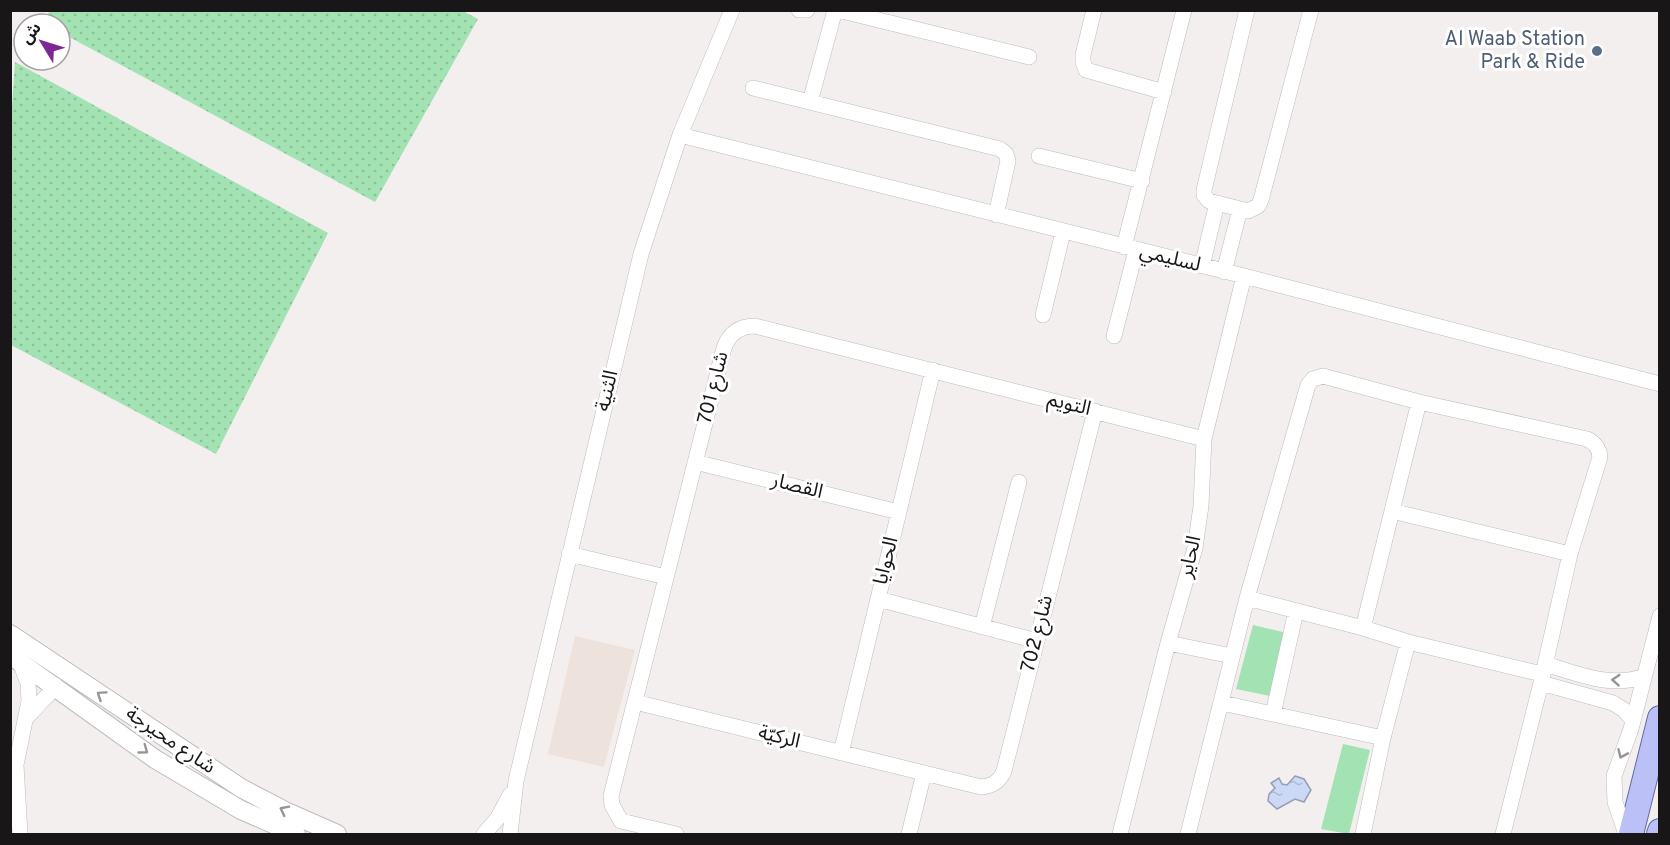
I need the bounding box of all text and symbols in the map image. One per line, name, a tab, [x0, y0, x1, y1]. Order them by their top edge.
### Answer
north arrow	[12, 12, 72, 72]
text: ش	[17, 19, 46, 49]
place label: Al Waab Station Park & Ride	[1445, 27, 1585, 76]
marker: Al Waab Station Park & Ride	[1590, 44, 1604, 58]
street label: لسليمي	[1137, 239, 1203, 280]
street label: شارع 701	[692, 349, 736, 427]
street label: الثنية	[591, 368, 625, 414]
street label: التويم	[1044, 387, 1094, 423]
street label: القصار	[768, 468, 825, 506]
street label: الحاير	[1173, 533, 1208, 582]
street label: الحوايا	[868, 534, 906, 588]
street label: شارع 702	[1016, 593, 1060, 675]
one-way arrow	[1611, 674, 1620, 687]
one-way arrow	[97, 691, 108, 702]
street label: شارع محيرجة	[120, 701, 220, 781]
street label: الركيّة	[755, 720, 803, 756]
one-way arrow	[137, 743, 148, 754]
one-way arrow	[1617, 747, 1629, 758]
one-way arrow	[279, 806, 290, 817]

